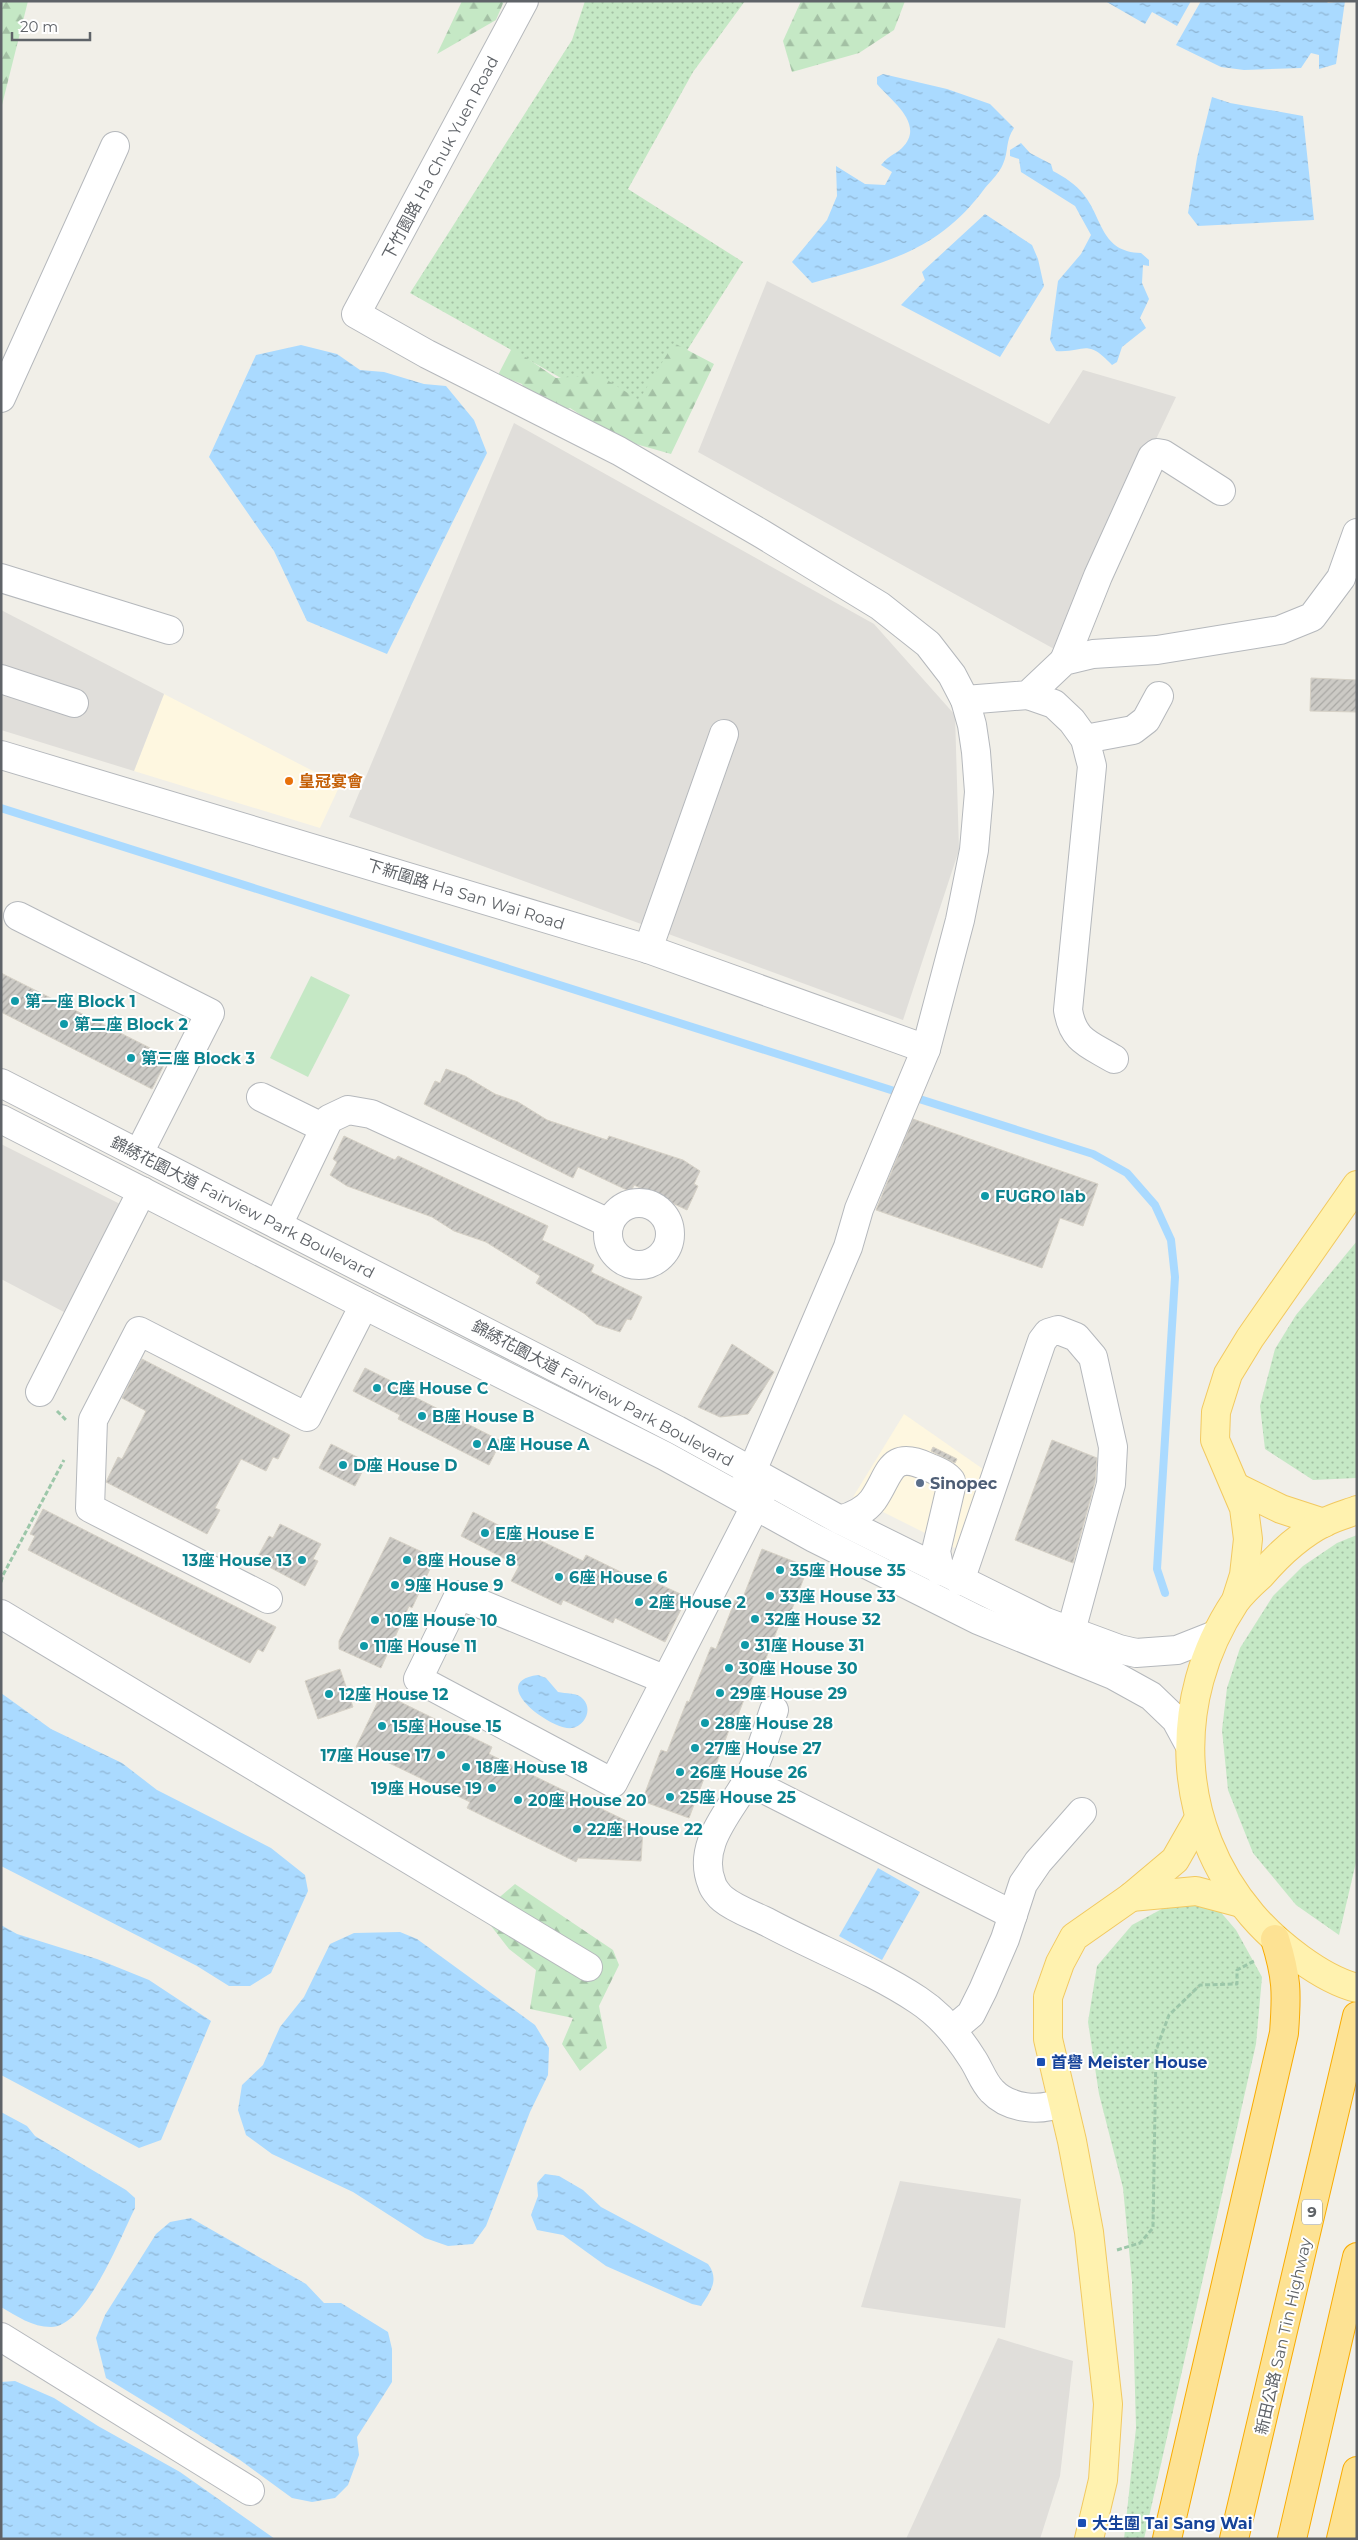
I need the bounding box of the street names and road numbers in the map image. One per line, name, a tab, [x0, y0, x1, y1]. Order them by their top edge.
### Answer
street label: 下竹園路 Ha Chuk Yuen Road	[378, 53, 502, 264]
street label: 下新圍路 Ha San Wai Road	[365, 855, 567, 934]
street label: 錦綉花園大道 Fairview Park Boulevard	[108, 1132, 378, 1283]
street label: 錦綉花園大道 Fairview Park Boulevard	[469, 1316, 737, 1471]
road number: 9	[1302, 2200, 1322, 2224]
street label: 新田公路 San Tin Highway	[1252, 2236, 1315, 2436]

